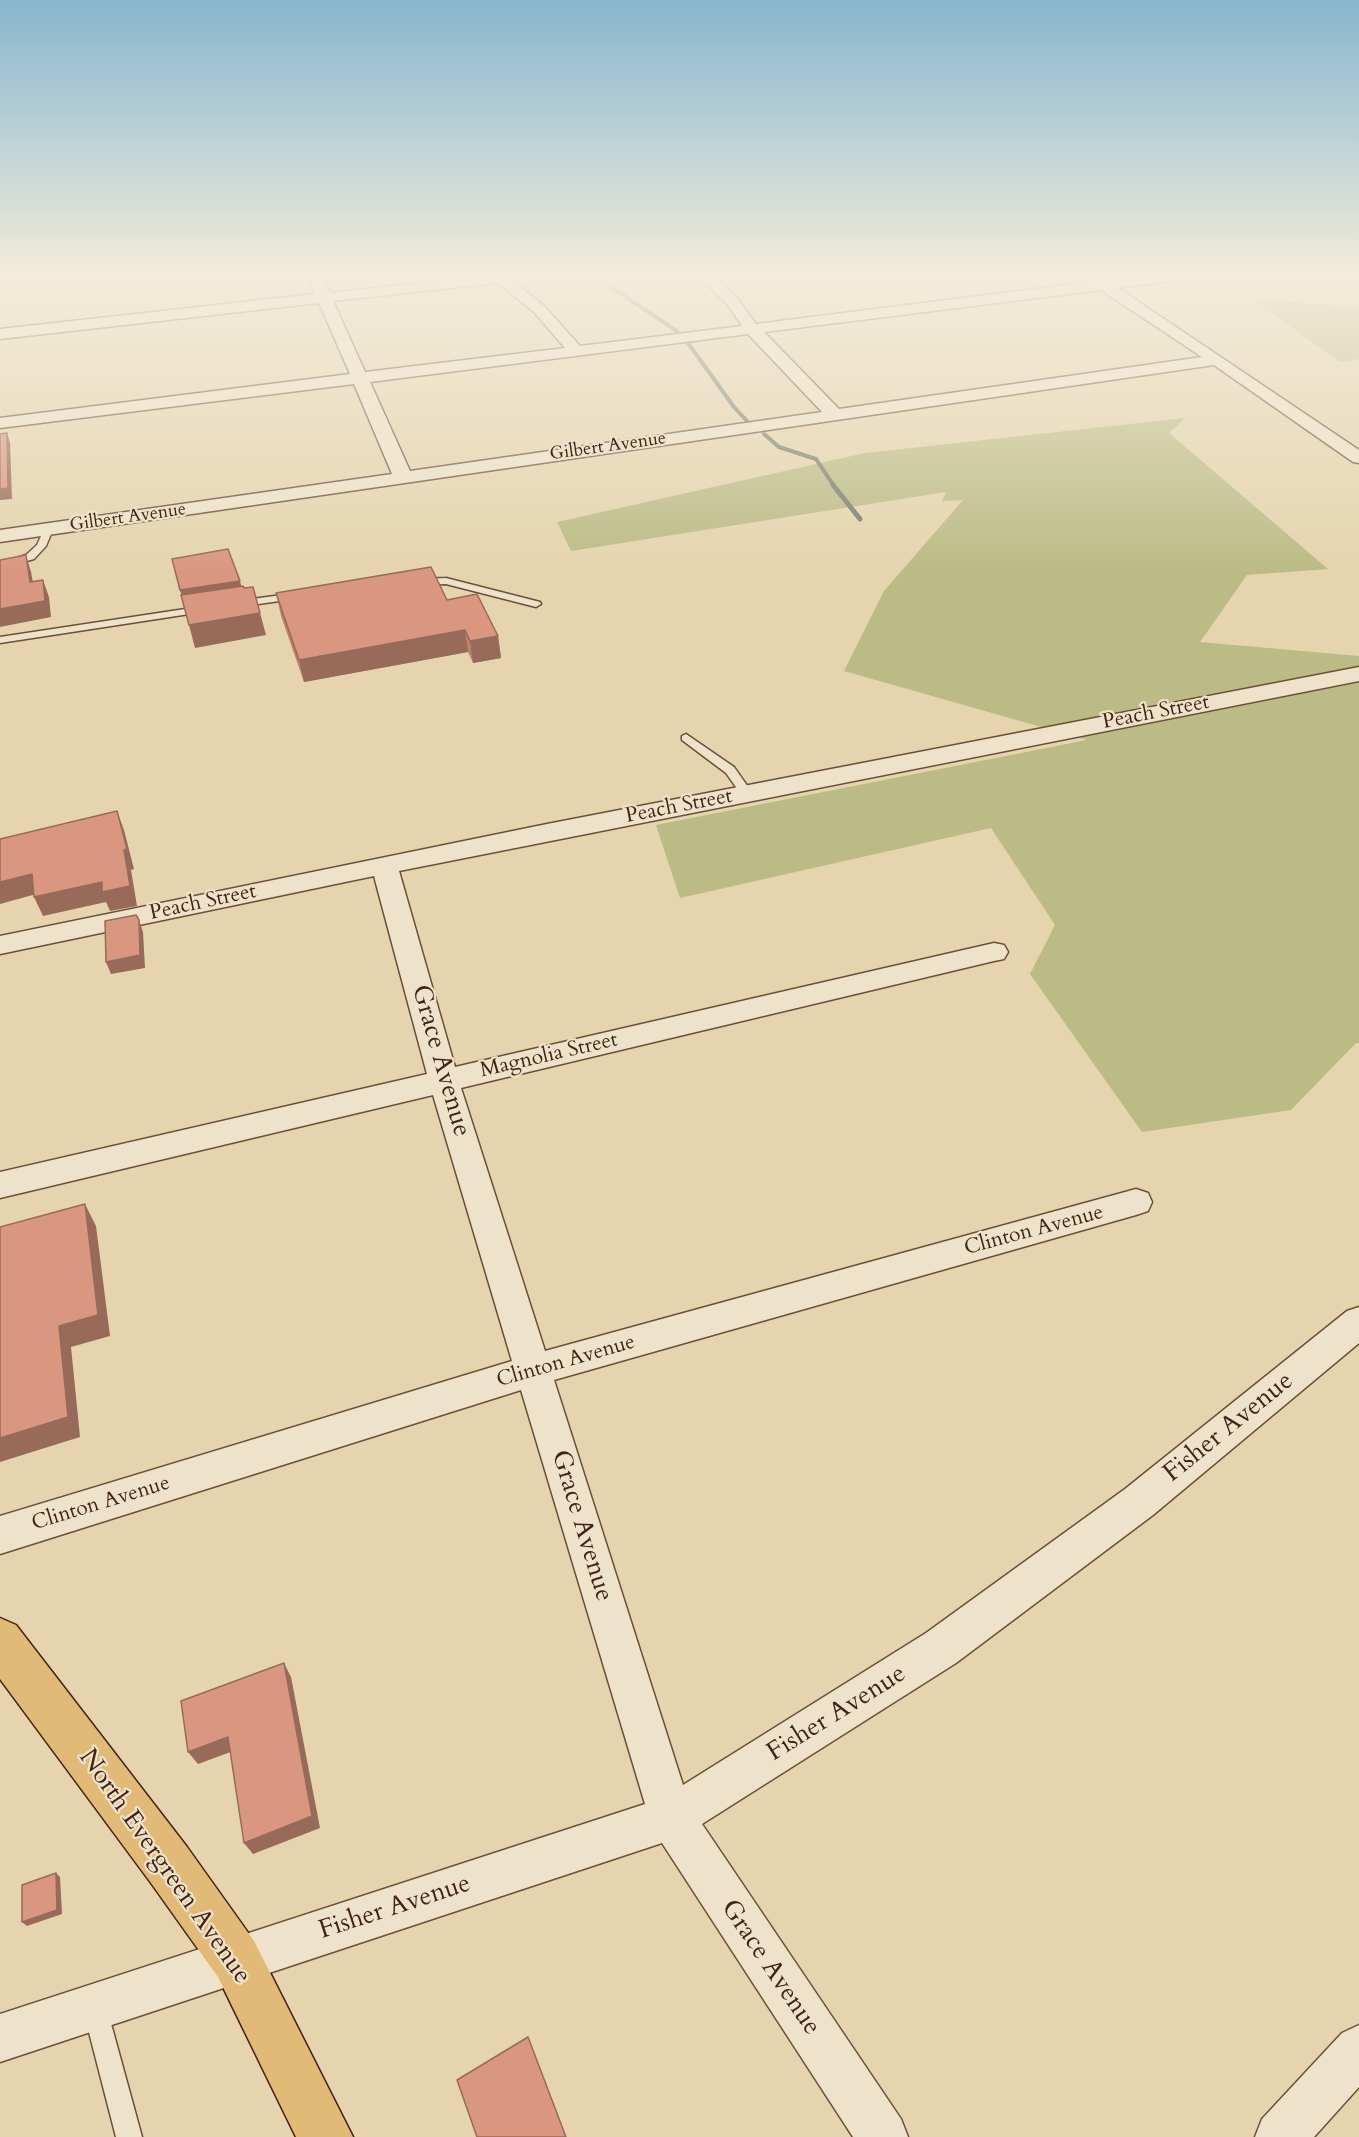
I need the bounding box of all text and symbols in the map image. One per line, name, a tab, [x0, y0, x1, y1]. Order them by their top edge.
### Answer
street label: Gilbert Avenue	[548, 428, 668, 466]
street label: Gilbert Avenue	[68, 499, 188, 537]
street label: Peach Street	[1100, 690, 1212, 736]
street label: Peach Street	[623, 784, 735, 830]
street label: Peach Street	[147, 879, 259, 927]
street label: Grace Avenue	[403, 982, 477, 1140]
street label: Magnolia Street	[478, 1028, 620, 1084]
street label: Clinton Avenue	[962, 1200, 1106, 1262]
street label: Clinton Avenue	[494, 1330, 638, 1394]
street label: Fisher Avenue	[1158, 1366, 1300, 1490]
street label: Grace Avenue	[543, 1447, 619, 1605]
street label: Clinton Avenue	[29, 1471, 173, 1537]
street label: Fisher Avenue	[762, 1659, 912, 1769]
street label: North Evergreen Avenue	[71, 1744, 257, 1990]
street label: Fisher Avenue	[315, 1869, 475, 1947]
street label: Grace Avenue	[713, 1895, 827, 2041]

